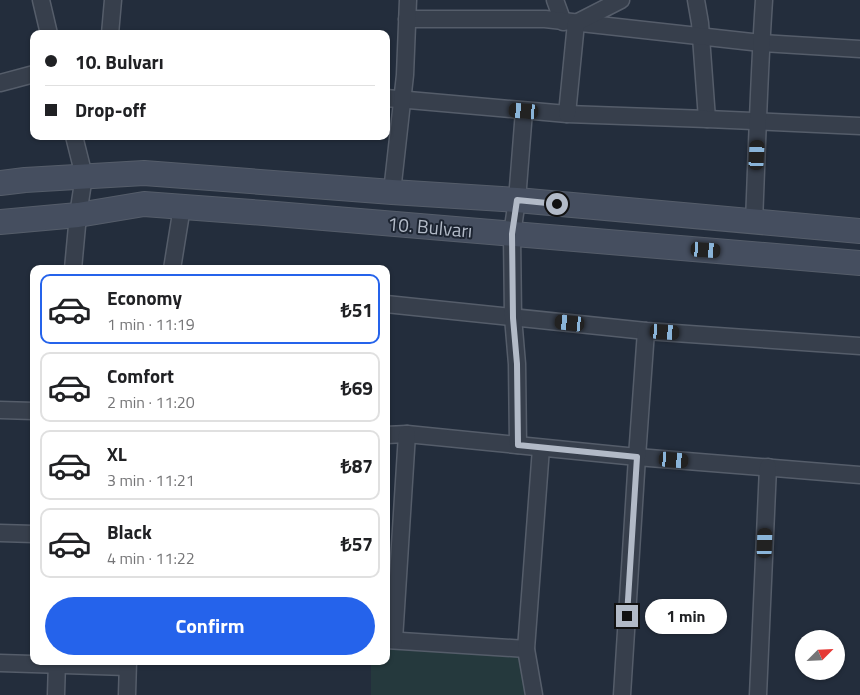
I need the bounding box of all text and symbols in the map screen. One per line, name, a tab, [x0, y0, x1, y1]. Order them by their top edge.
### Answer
text: 10. Bulvarı	[75, 47, 164, 76]
text: Drop-off	[75, 95, 146, 124]
car	[508, 102, 539, 120]
car	[748, 140, 765, 170]
route start	[546, 193, 568, 215]
street label: 10. Bulvarı	[386, 208, 474, 245]
car	[690, 241, 721, 259]
text: Economy	[107, 283, 182, 312]
icon: car	[47, 287, 92, 332]
text: ₺51	[341, 295, 373, 324]
text: 1 min · 11:19	[107, 312, 195, 336]
car	[554, 314, 585, 332]
car	[649, 323, 680, 341]
text: Comfort	[107, 361, 174, 390]
icon: car	[47, 365, 92, 410]
text: ₺69	[341, 373, 373, 402]
text: 2 min · 11:20	[107, 390, 195, 414]
text: XL	[107, 439, 127, 468]
icon: car	[47, 443, 92, 488]
text: ₺87	[341, 451, 373, 480]
car	[658, 451, 689, 469]
text: 3 min · 11:21	[107, 468, 195, 492]
text: Black	[107, 517, 152, 546]
icon: car	[47, 521, 92, 566]
car	[756, 528, 773, 558]
text: ₺57	[341, 529, 373, 558]
text: 4 min · 11:22	[107, 546, 195, 570]
button: Confirm	[45, 597, 375, 655]
callout: 1 min	[644, 598, 727, 634]
text: 1 min	[667, 604, 705, 628]
route end	[616, 605, 638, 627]
north arrow	[795, 630, 845, 680]
map controls	[795, 630, 845, 680]

